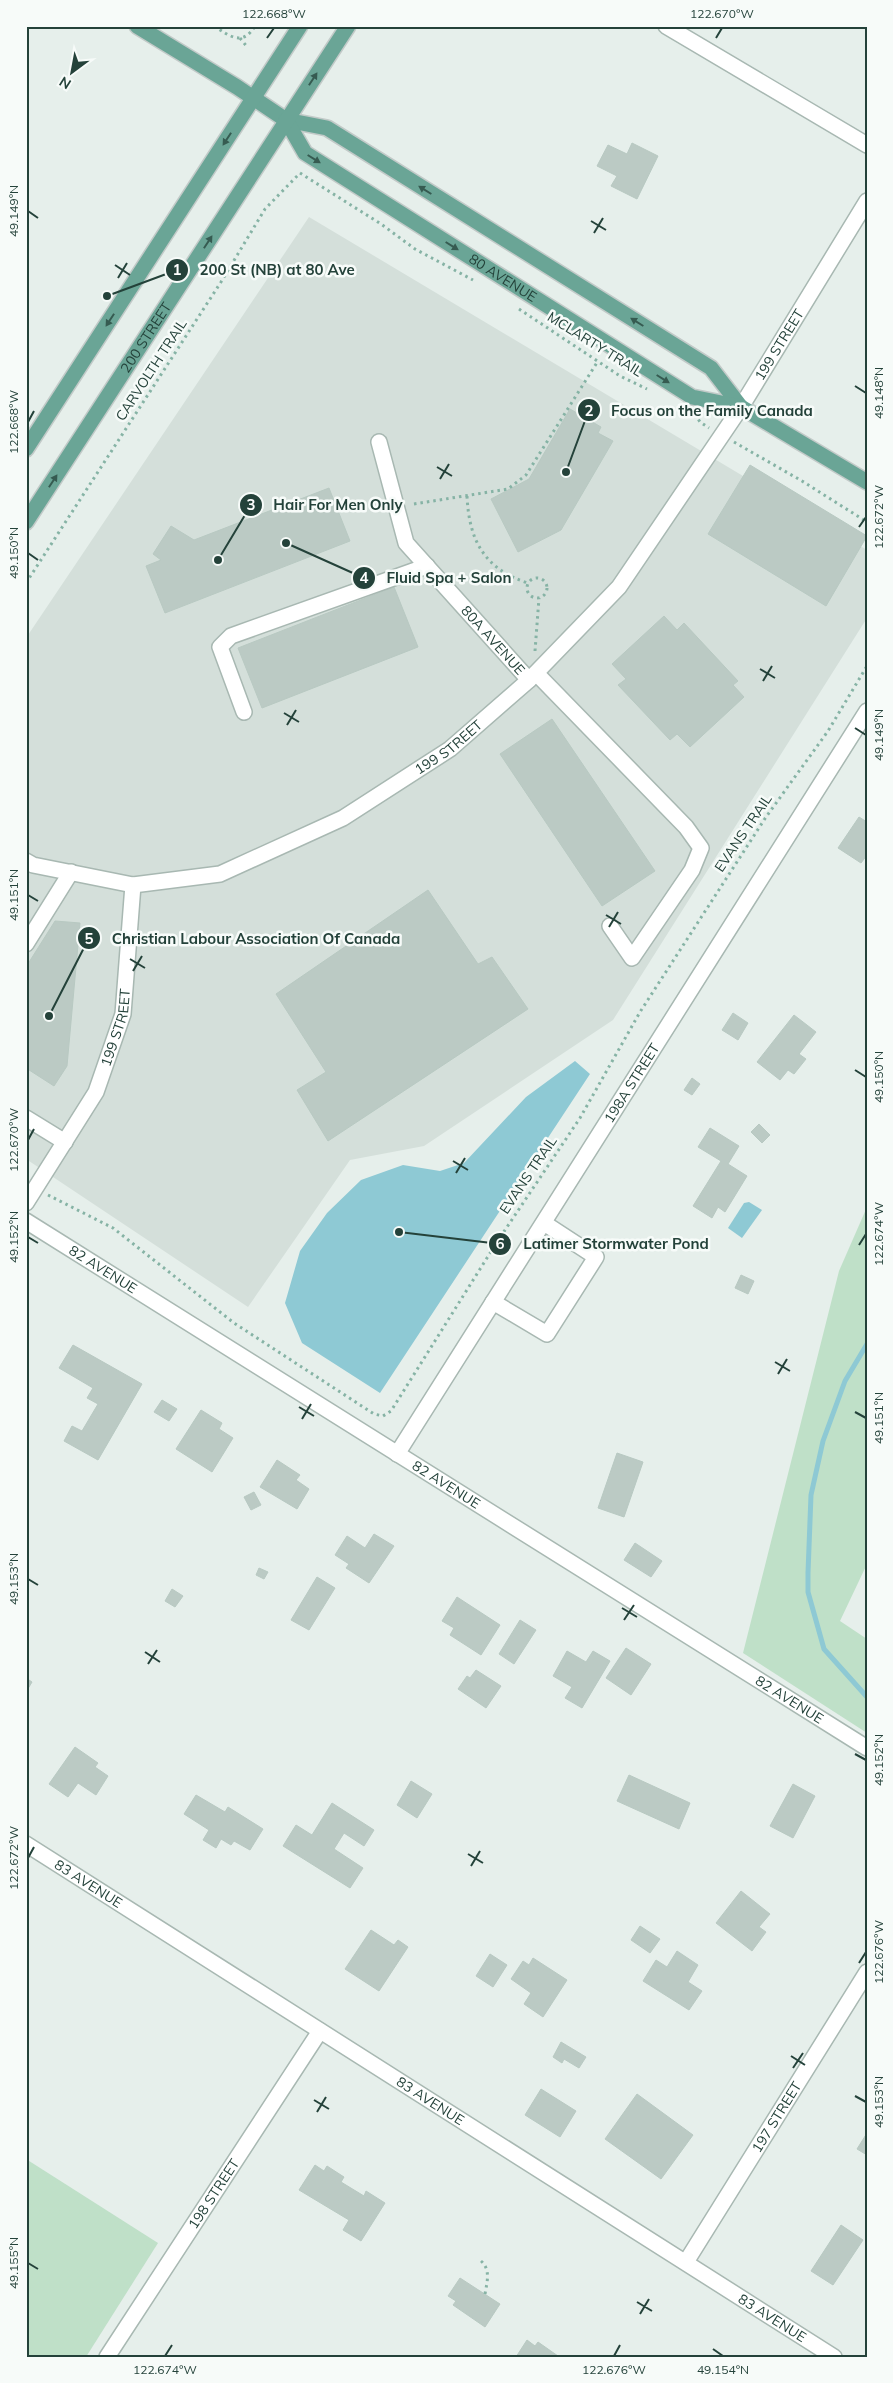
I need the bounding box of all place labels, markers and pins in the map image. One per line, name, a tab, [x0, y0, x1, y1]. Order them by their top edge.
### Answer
callout: 200 St (NB) at 80 Ave	[164, 255, 364, 285]
callout: Focus on the Family Canada	[576, 395, 823, 425]
callout: Hair For Men Only	[238, 490, 413, 520]
callout: Fluid Spa + Salon	[352, 563, 522, 593]
callout: Christian Labour Association Of Canada	[77, 923, 411, 953]
callout: Latimer Stormwater Pond	[488, 1229, 718, 1259]

